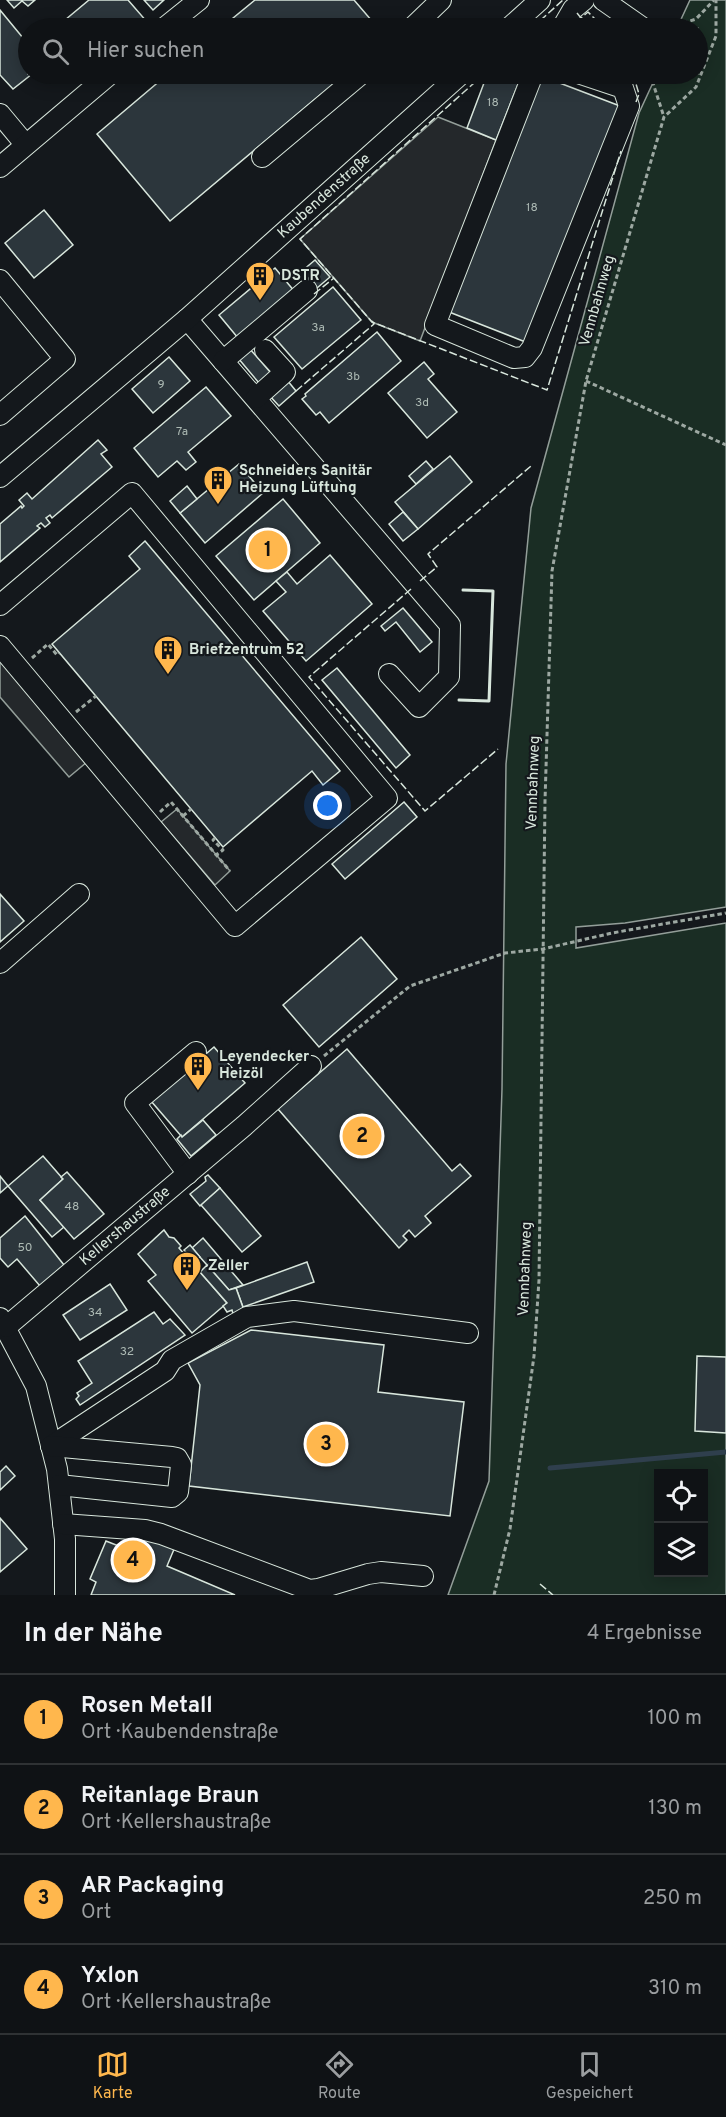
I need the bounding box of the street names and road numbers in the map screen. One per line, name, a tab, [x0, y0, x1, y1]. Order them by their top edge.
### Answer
street label: Kaubendenstraße	[274, 150, 375, 243]
street label: Vennbahnweg	[576, 253, 620, 349]
street label: Vennbahnweg	[523, 735, 545, 831]
street label: Kellershaustraße	[76, 1183, 175, 1270]
street label: Vennbahnweg	[515, 1221, 537, 1317]

